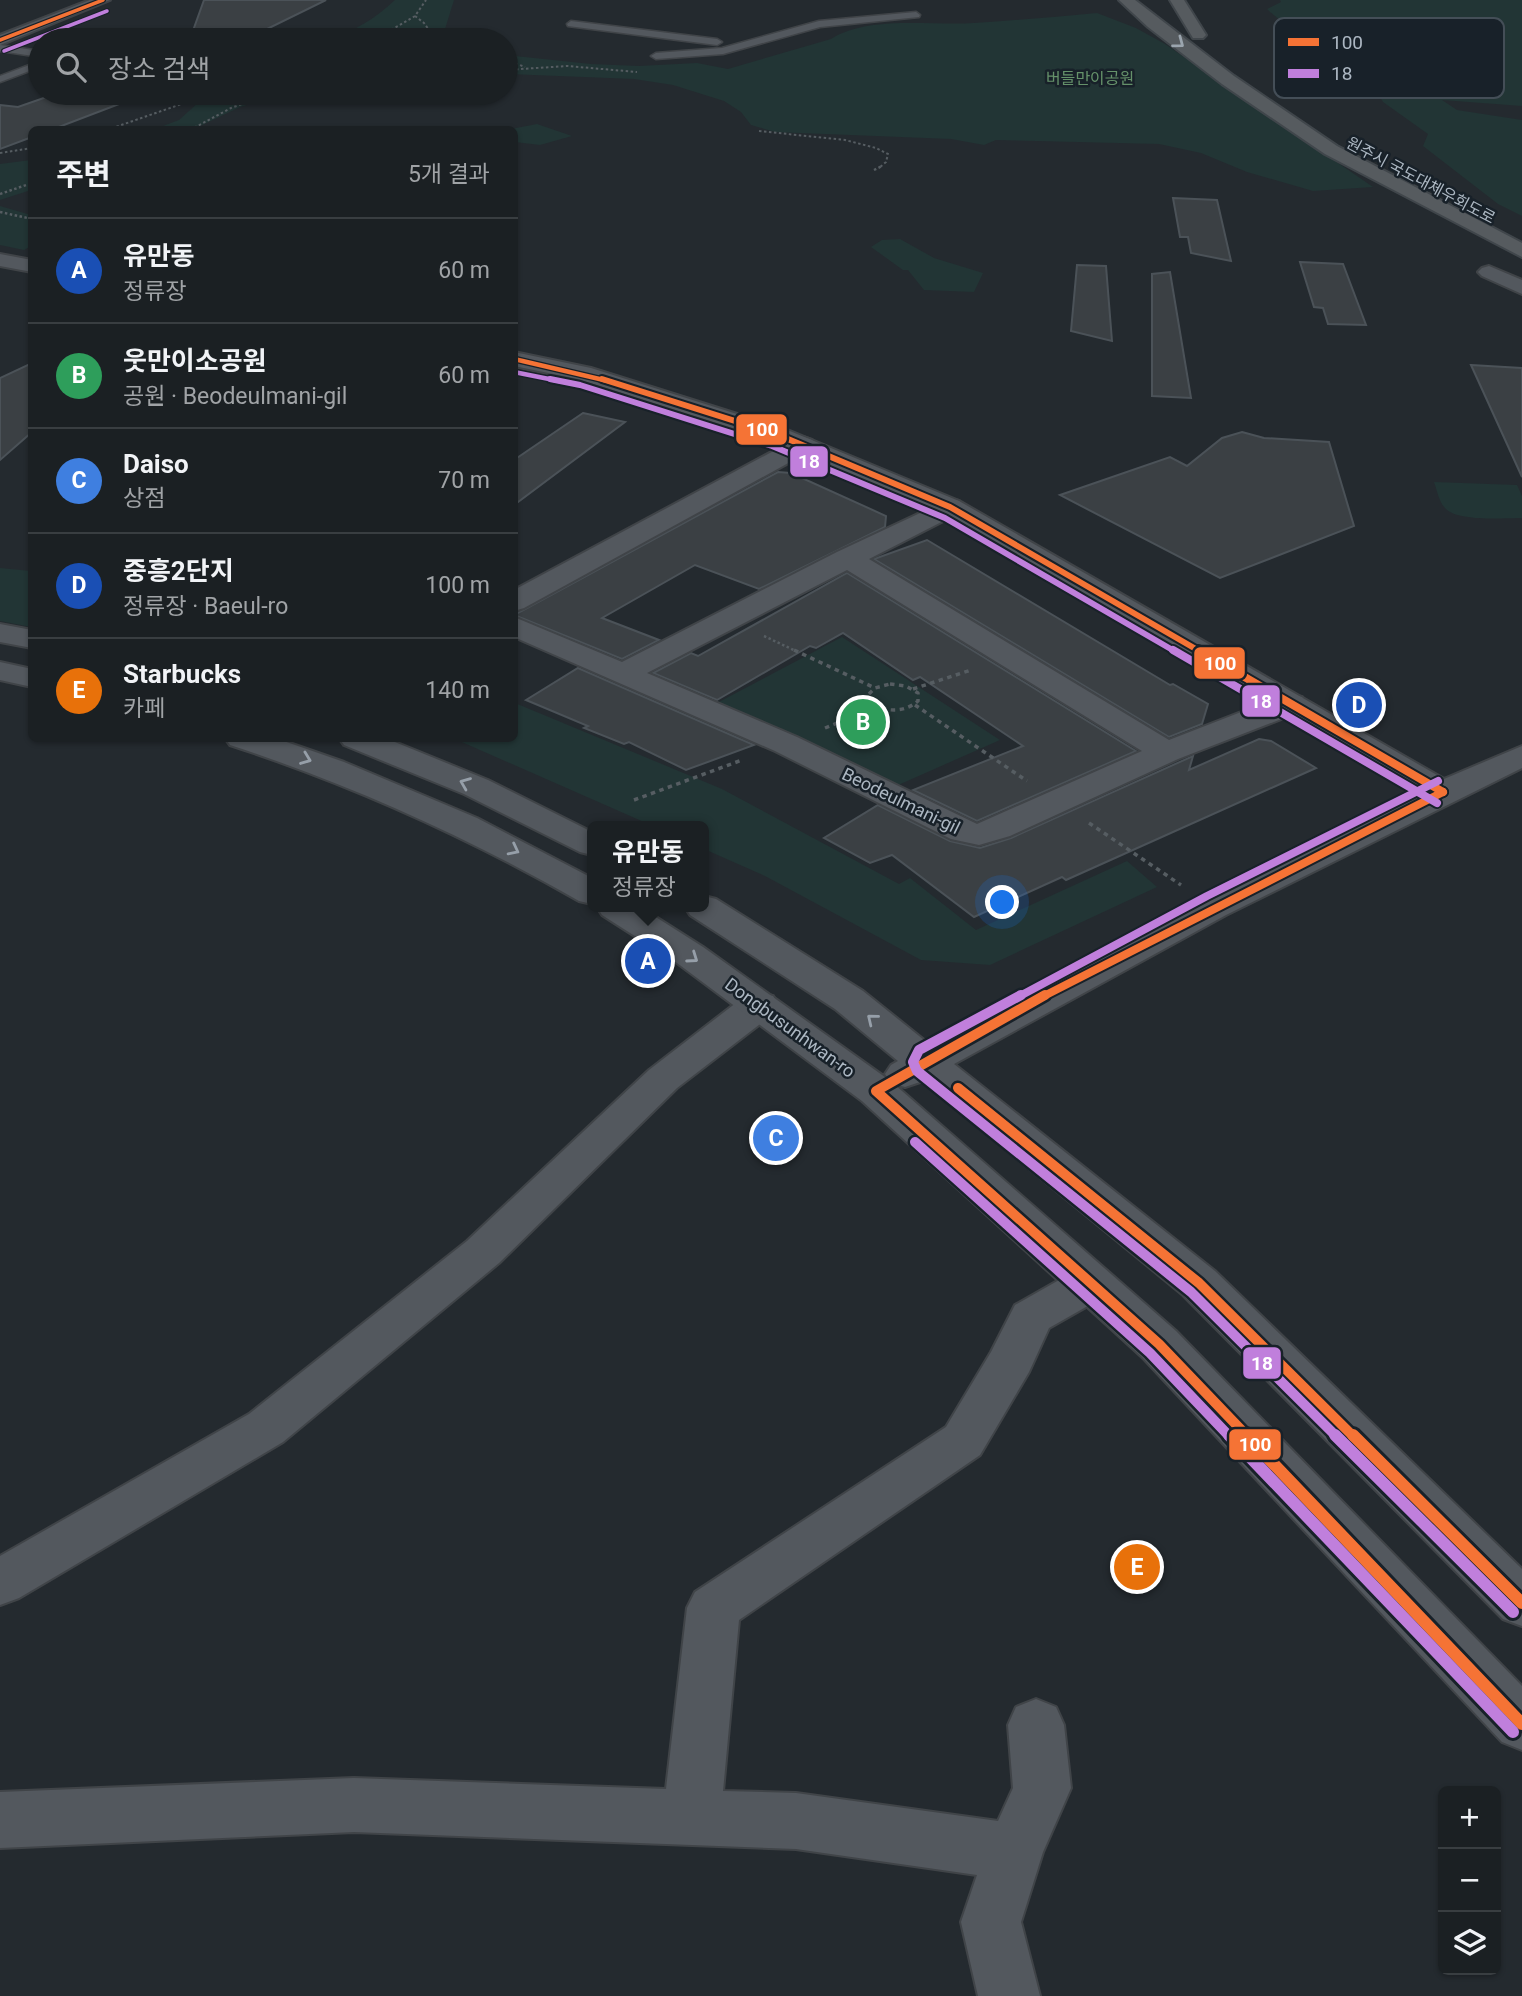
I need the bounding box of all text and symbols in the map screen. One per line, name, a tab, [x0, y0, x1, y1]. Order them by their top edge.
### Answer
legend	[1274, 18, 1504, 98]
search box	[28, 28, 518, 105]
text: 100	[1331, 31, 1363, 54]
one-way arrow	[1171, 35, 1184, 48]
icon: search	[52, 48, 90, 86]
text: 장소 검색	[108, 54, 210, 84]
text: 18	[1331, 62, 1352, 85]
park label: 버들만이공원	[1046, 69, 1134, 88]
street label: 원주시 국도대체우회도로	[1343, 133, 1499, 228]
text: 주변	[56, 157, 111, 192]
text: 5개 결과	[408, 161, 490, 188]
text: 유만동	[123, 241, 195, 271]
text: A	[71, 257, 87, 284]
text: 60 m	[438, 257, 490, 284]
text: 정류장	[123, 278, 186, 305]
text: 웃만이소공원	[123, 346, 267, 376]
text: B	[72, 362, 86, 389]
text: 60 m	[438, 362, 490, 389]
text: 공원 · Beodeulmani-gil	[123, 383, 347, 410]
line badge: 100	[735, 413, 788, 446]
text: 100	[746, 418, 778, 441]
line badge: 18	[789, 445, 829, 478]
text: Daiso	[123, 449, 189, 479]
text: 18	[798, 450, 820, 473]
text: C	[71, 467, 87, 494]
text: 70 m	[438, 467, 490, 494]
text: 상점	[123, 485, 165, 512]
text: 중흥2단지	[123, 556, 234, 586]
text: D	[72, 572, 86, 599]
text: 100 m	[425, 572, 490, 599]
text: 정류장 · Baeul-ro	[123, 593, 288, 620]
line badge: 100	[1193, 646, 1246, 680]
text: 100	[1204, 652, 1236, 675]
text: Starbucks	[123, 659, 241, 689]
text: E	[73, 677, 85, 704]
text: 140 m	[425, 677, 490, 704]
pin: D	[1336, 679, 1382, 731]
line badge: 18	[1241, 684, 1281, 718]
text: 18	[1250, 690, 1272, 713]
text: 카페	[123, 695, 165, 722]
pin: B	[840, 696, 886, 748]
one-way arrow	[299, 751, 311, 765]
street label: Beodeulmani-gil	[839, 763, 964, 838]
one-way arrow	[459, 777, 471, 791]
popup	[587, 821, 709, 912]
text: 유만동	[612, 837, 684, 867]
one-way arrow	[507, 841, 519, 855]
text: 정류장	[612, 874, 676, 901]
your location	[985, 885, 1019, 919]
pin: A	[625, 935, 671, 987]
one-way arrow	[685, 950, 698, 962]
street label: Dongbusunhwan-ro	[721, 973, 859, 1082]
one-way arrow	[868, 1014, 880, 1027]
pin: C	[753, 1112, 799, 1164]
line badge: 18	[1242, 1346, 1282, 1380]
text: 18	[1251, 1352, 1273, 1375]
line badge: 100	[1228, 1428, 1282, 1461]
text: 100	[1239, 1433, 1271, 1456]
pin: E	[1114, 1541, 1160, 1593]
map controls	[1438, 1786, 1501, 1975]
button: +	[1438, 1786, 1501, 1849]
button: −	[1438, 1849, 1501, 1912]
button: layers	[1438, 1912, 1501, 1975]

